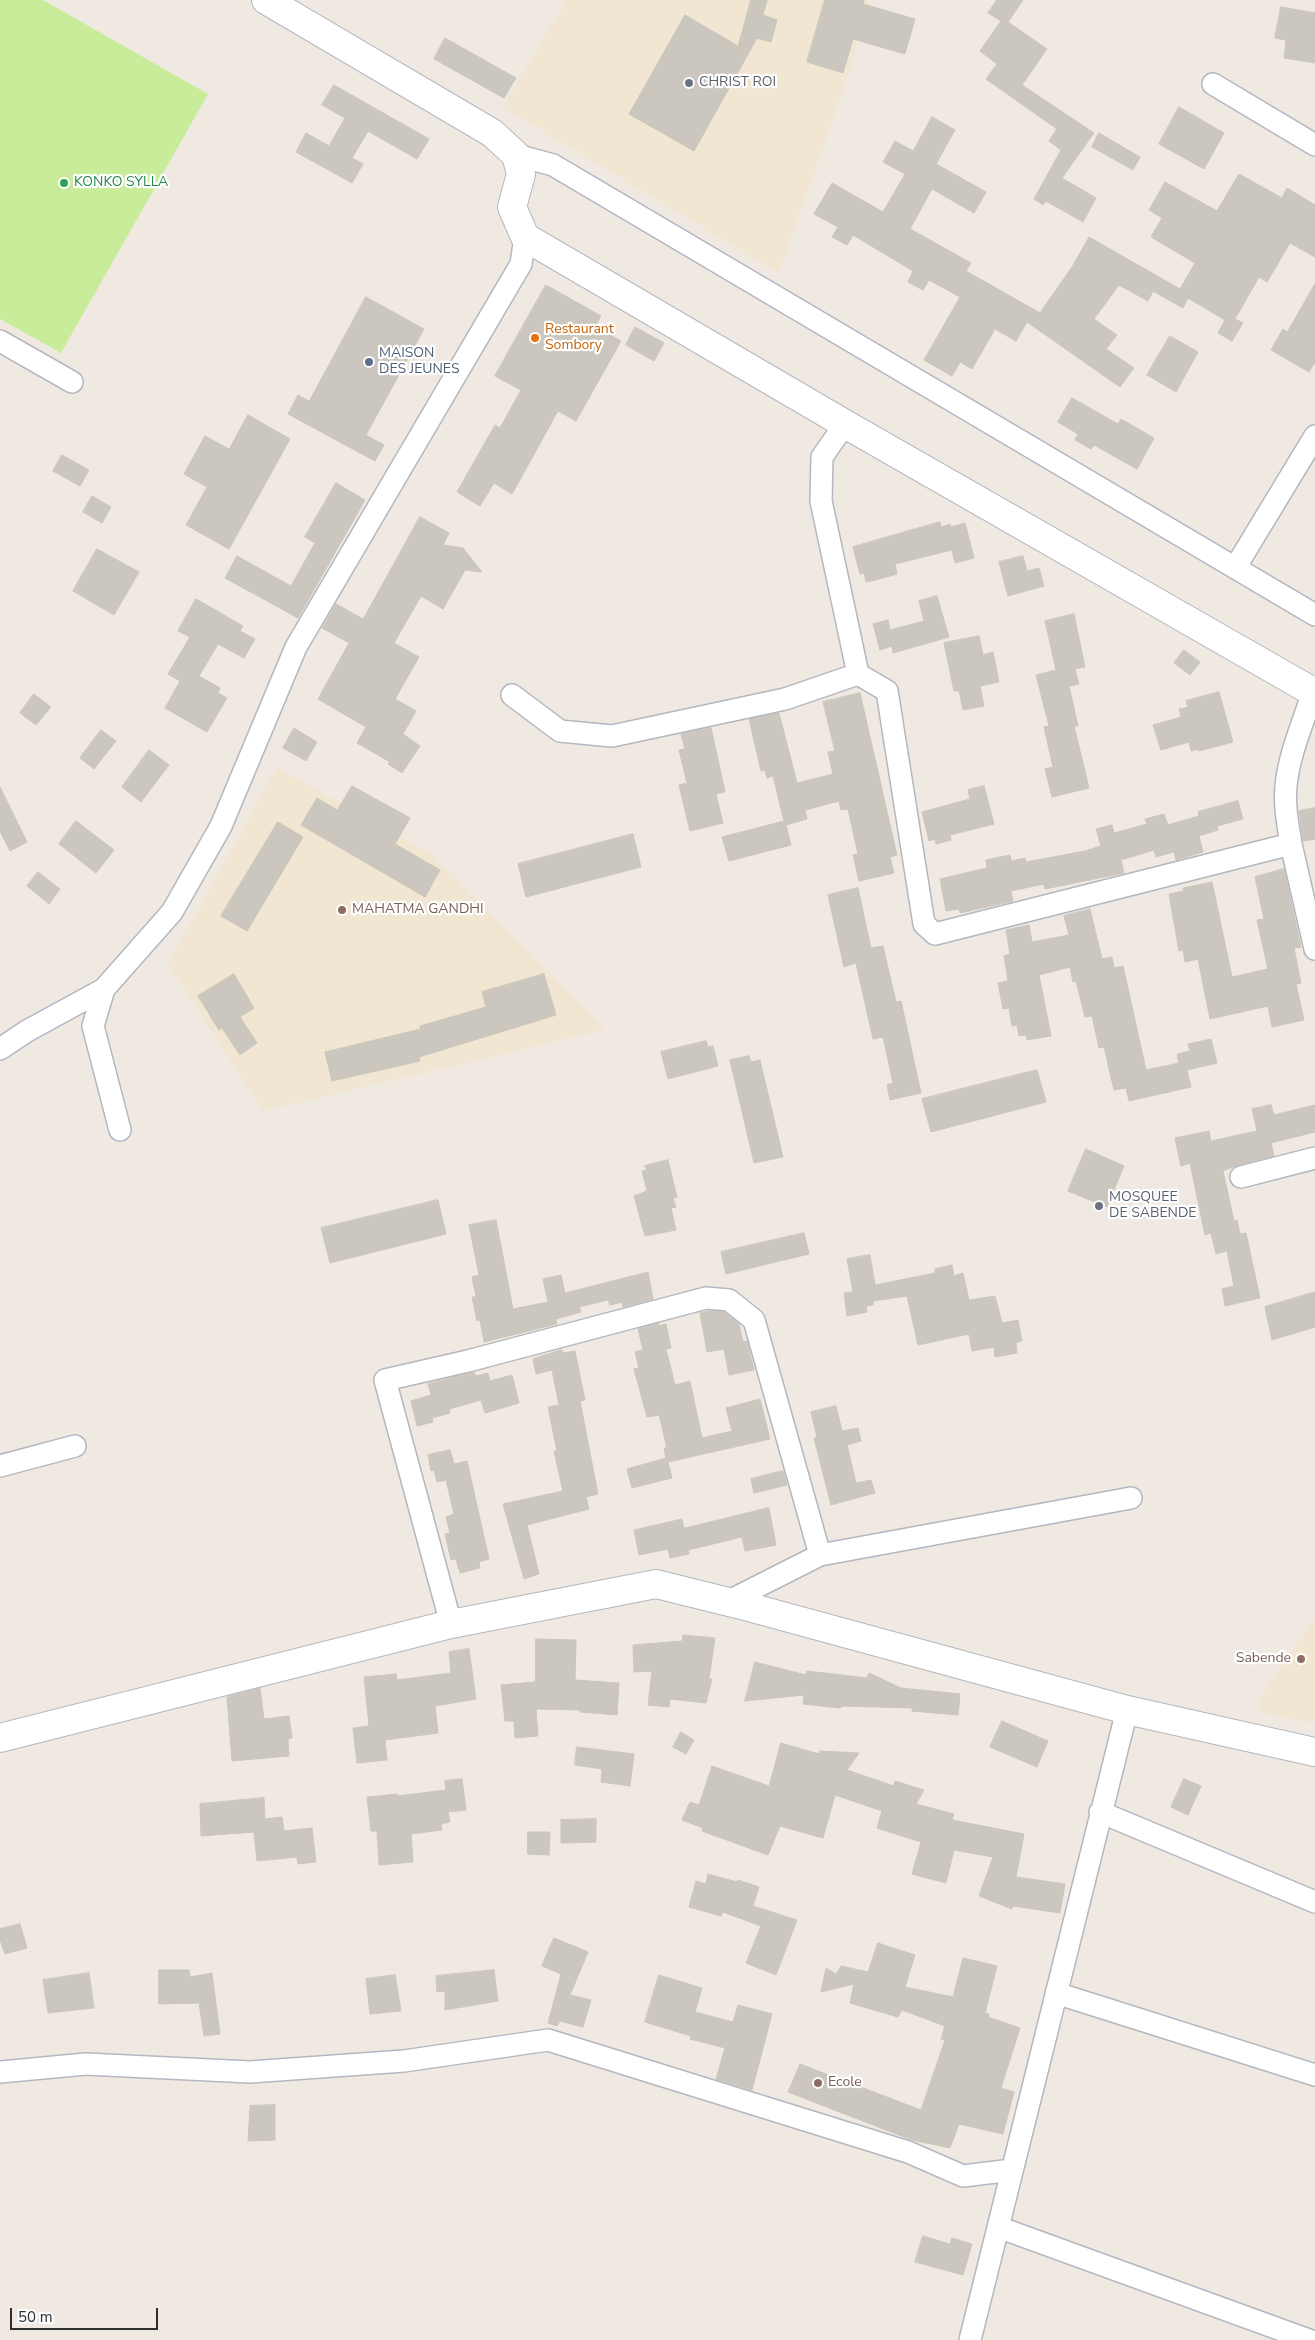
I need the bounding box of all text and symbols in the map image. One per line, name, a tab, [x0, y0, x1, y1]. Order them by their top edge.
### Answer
place label: CHRIST ROI	[699, 75, 776, 91]
marker: CHRIST ROI	[683, 77, 695, 89]
place label: KONKO SYLLA	[74, 175, 168, 191]
marker: KONKO SYLLA	[58, 177, 70, 189]
place label: Restaurant Sombory	[545, 322, 614, 354]
marker: Restaurant Sombory	[529, 332, 541, 344]
place label: MAISON DES JEUNES	[379, 346, 459, 378]
marker: MAISON DES JEUNES	[363, 356, 375, 368]
place label: MAHATMA GANDHI	[352, 902, 484, 918]
marker: MAHATMA GANDHI	[336, 904, 348, 916]
place label: MOSQUEE DE SABENDE	[1109, 1190, 1196, 1222]
marker: MOSQUEE DE SABENDE	[1093, 1200, 1105, 1212]
place label: Sabende	[1236, 1651, 1291, 1667]
marker: Sabende	[1295, 1653, 1307, 1665]
place label: Ecole	[828, 2075, 862, 2091]
marker: Ecole	[812, 2077, 824, 2089]
scale bar	[12, 2298, 160, 2330]
text: 50 m	[18, 2307, 53, 2327]

